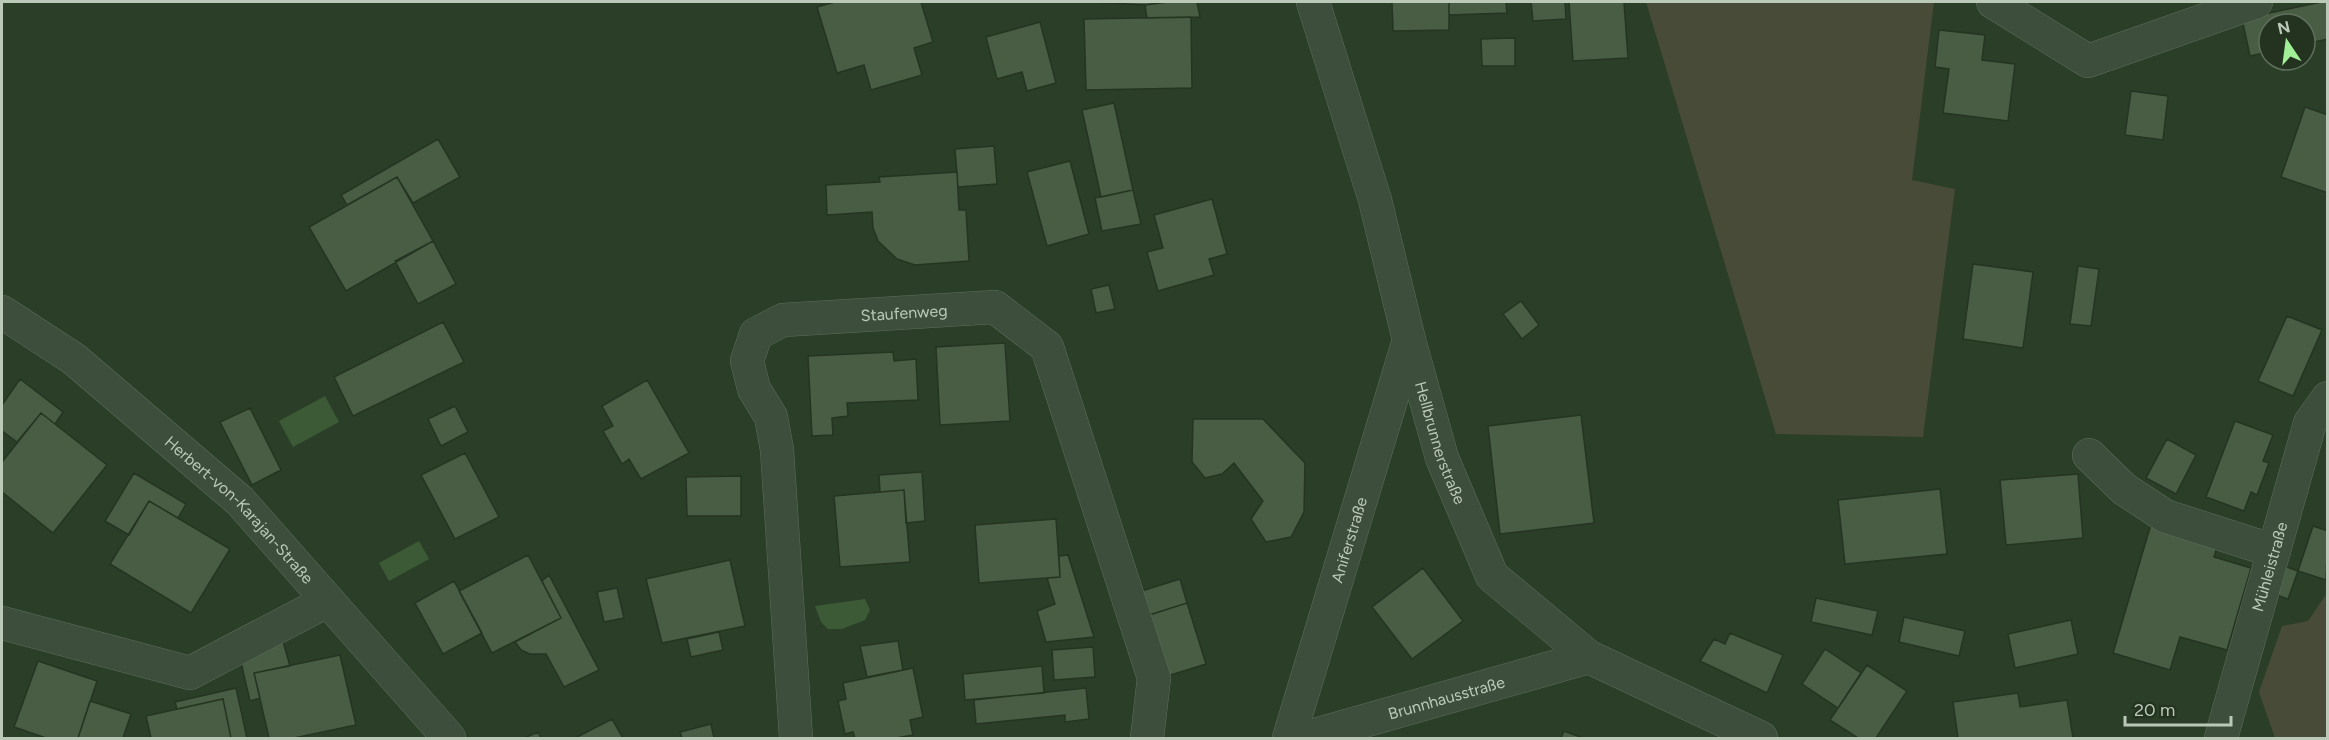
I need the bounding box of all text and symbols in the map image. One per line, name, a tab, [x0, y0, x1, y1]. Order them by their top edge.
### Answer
north arrow	[2257, 12, 2317, 72]
text: N	[2276, 17, 2292, 39]
street label: Staufenweg	[860, 300, 948, 325]
street label: Hellbrunnerstraße	[1411, 379, 1470, 507]
street label: Herbert-von-Karajan-Straße	[161, 432, 318, 588]
street label: Aniferstraße	[1327, 494, 1371, 585]
street label: Mühleistraße	[2248, 519, 2291, 614]
street label: Brunnhausstraße	[1386, 672, 1507, 723]
scale bar	[2125, 689, 2232, 727]
text: 20 m	[2134, 699, 2175, 721]

